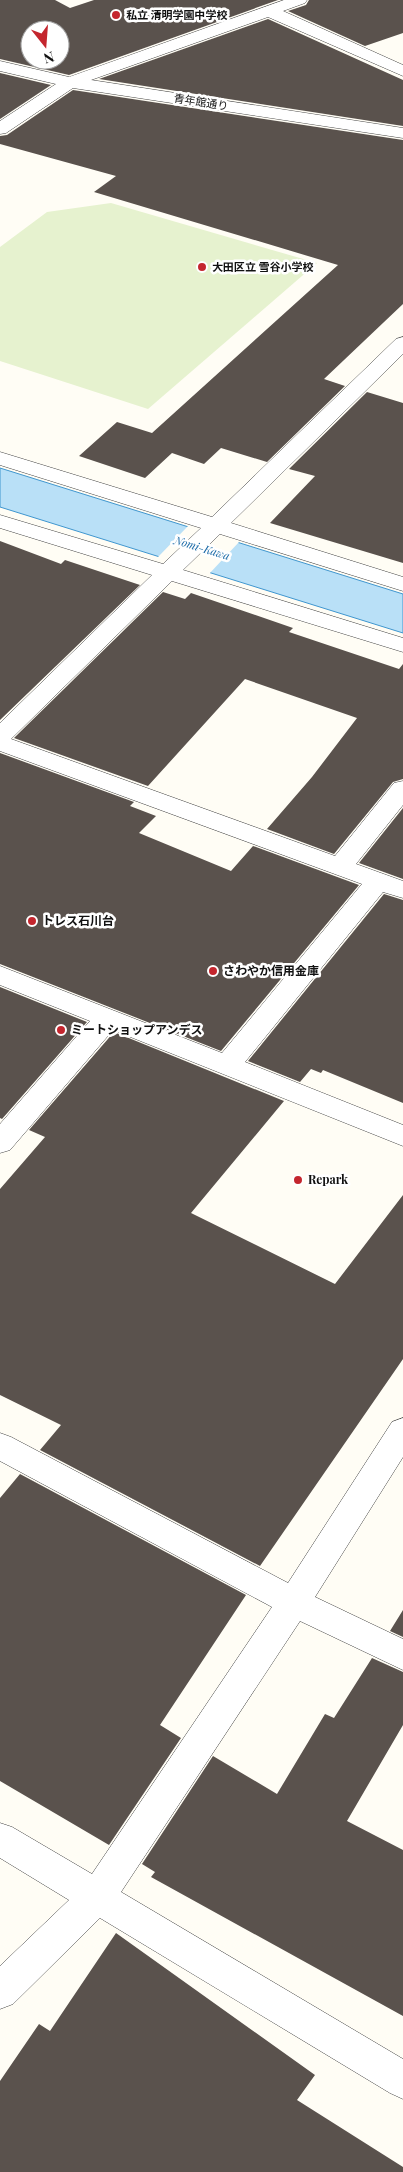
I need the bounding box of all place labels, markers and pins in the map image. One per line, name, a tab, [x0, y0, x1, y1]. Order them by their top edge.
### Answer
place label: 私立 清明学園中学校	[126, 7, 228, 22]
marker: 私立 清明学園中学校	[110, 9, 122, 21]
place label: 大田区立 雪谷小学校	[212, 259, 314, 274]
marker: 大田区立 雪谷小学校	[196, 261, 208, 273]
place label: トレス石川台	[42, 912, 114, 928]
marker: トレス石川台	[26, 915, 38, 927]
place label: さわやか信用金庫	[223, 962, 319, 978]
marker: さわやか信用金庫	[207, 965, 219, 977]
place label: ミートショップアンデス	[71, 1021, 203, 1037]
marker: ミートショップアンデス	[55, 1024, 67, 1036]
place label: Repark	[308, 1171, 349, 1187]
marker: Repark	[292, 1174, 304, 1186]

